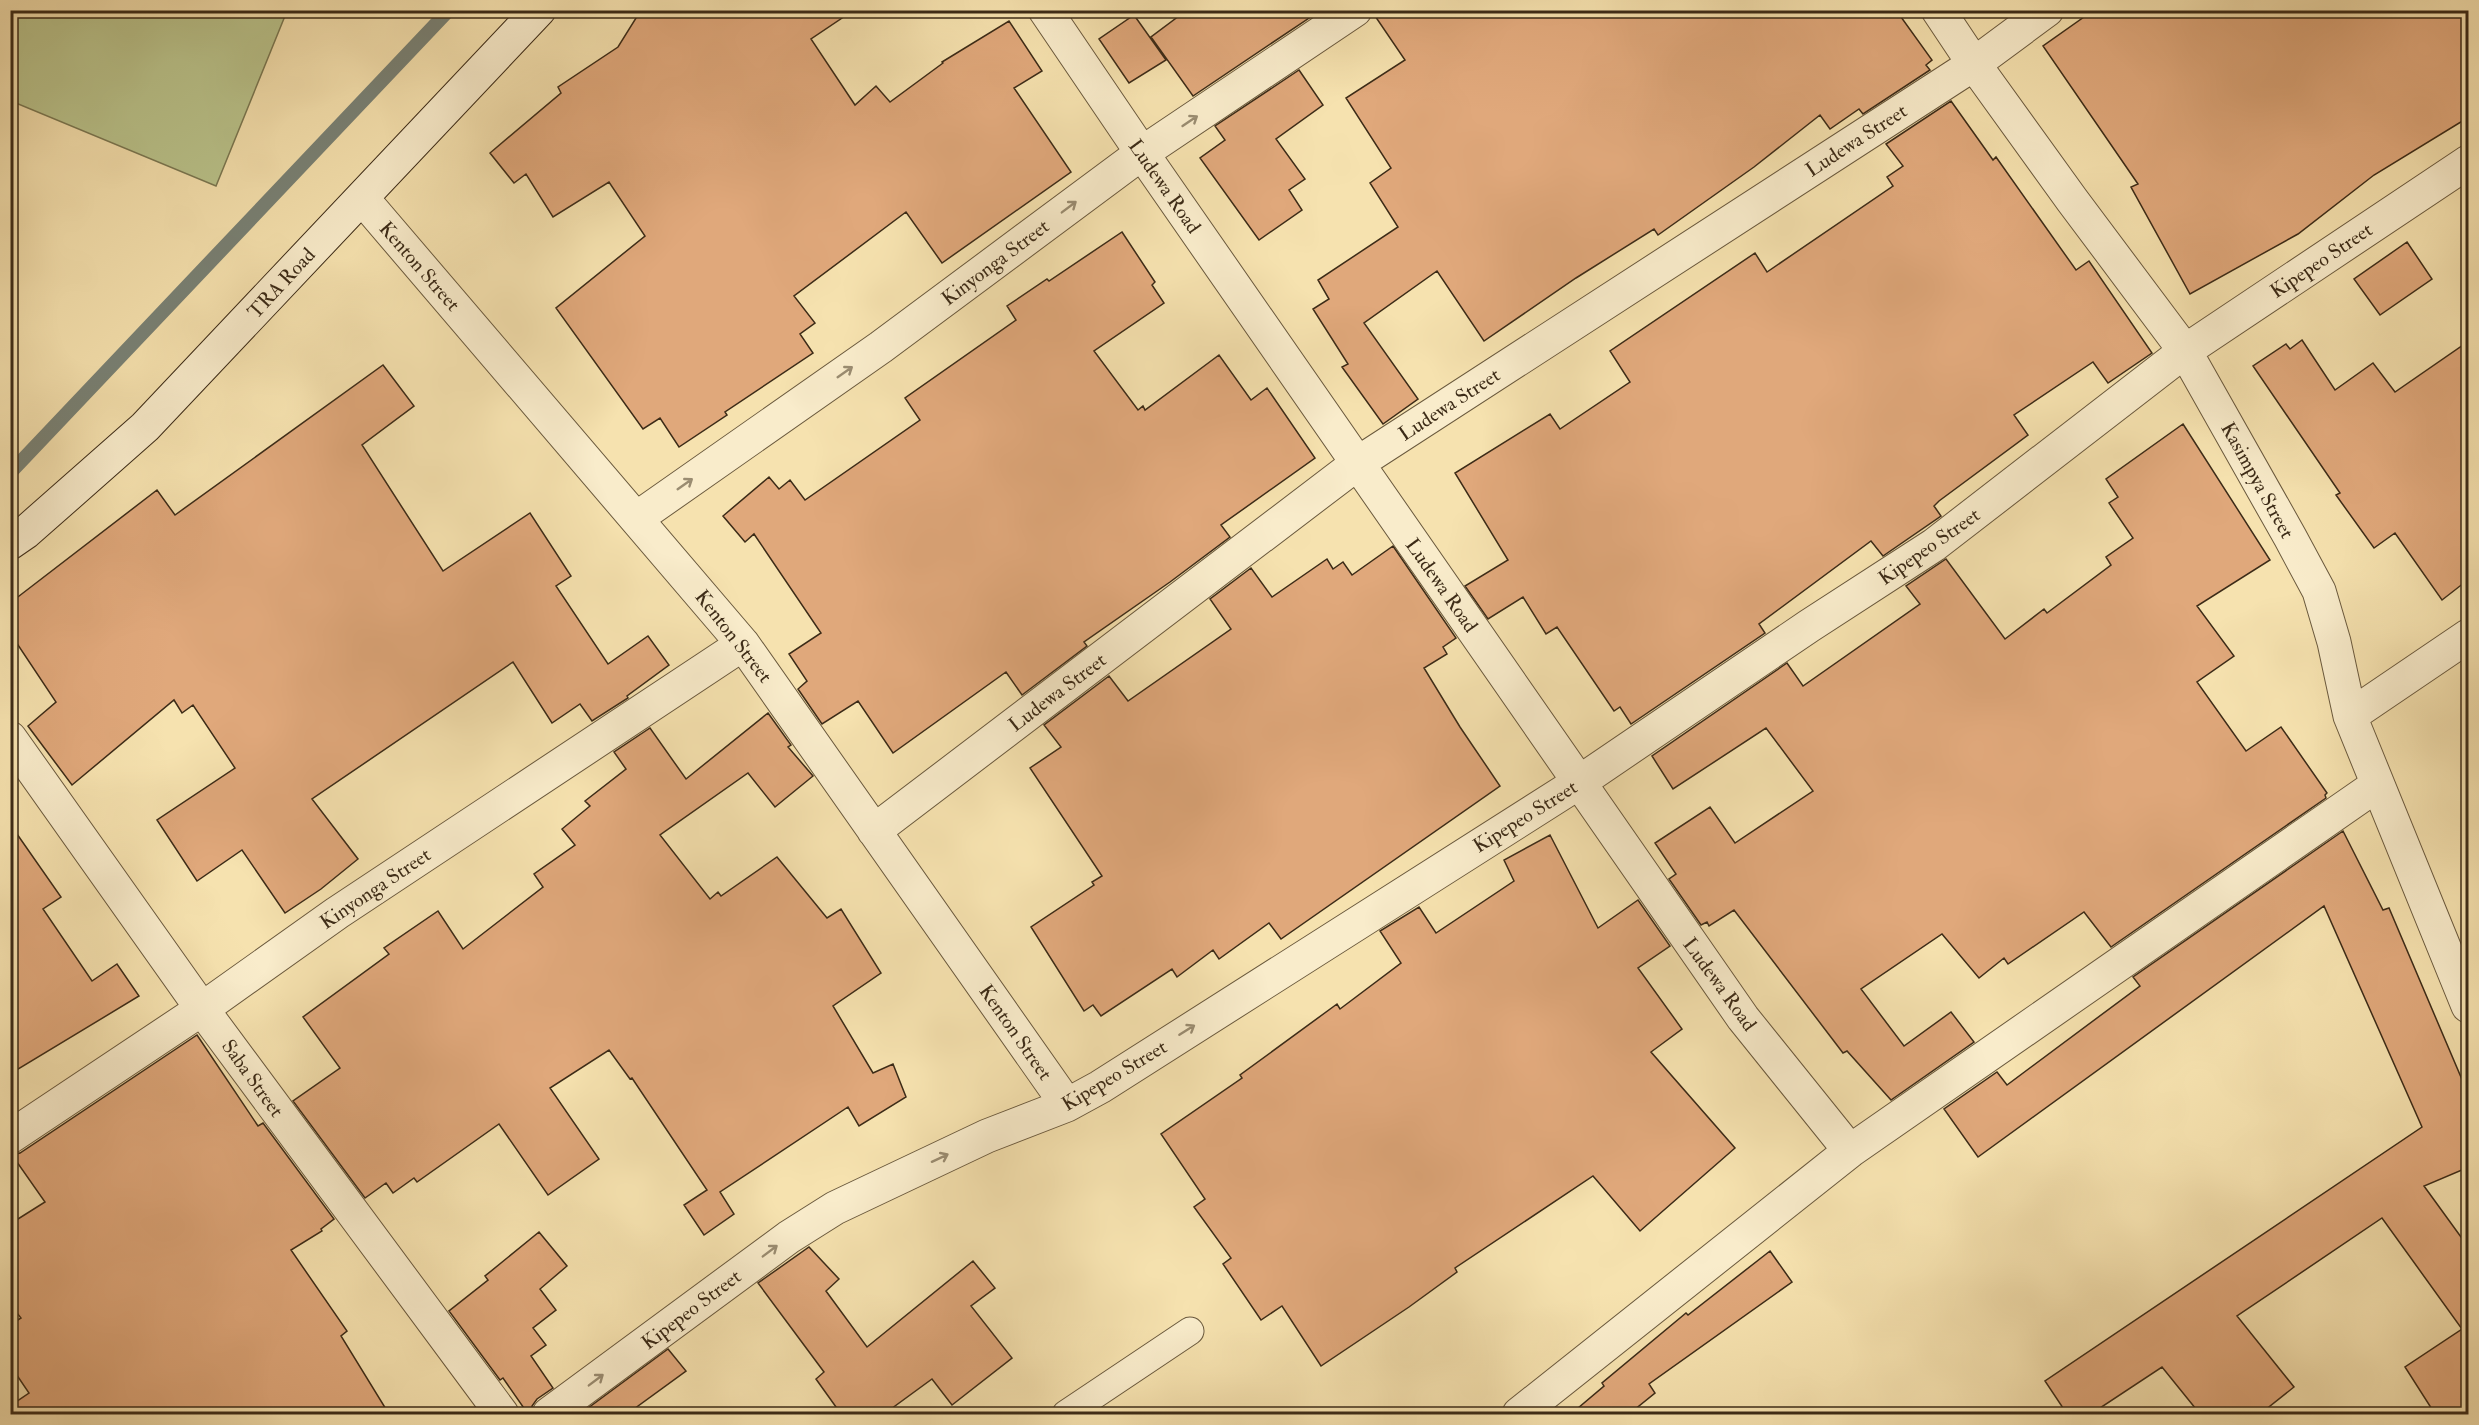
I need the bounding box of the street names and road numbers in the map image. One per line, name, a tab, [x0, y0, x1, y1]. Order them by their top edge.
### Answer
street label: Ludewa Street	[1801, 98, 1912, 182]
street label: Ludewa Road	[1123, 134, 1206, 238]
street label: Kinyonga Street	[936, 213, 1055, 311]
street label: Kenton Street	[374, 216, 466, 317]
street label: Kipepeo Street	[2265, 217, 2378, 305]
street label: TRA Road	[242, 243, 321, 324]
street label: Ludewa Street	[1394, 362, 1505, 446]
street label: Kasimpya Street	[2214, 418, 2300, 544]
street label: Kipepeo Street	[1874, 502, 1986, 591]
street label: Ludewa Road	[1400, 533, 1483, 637]
street label: Kenton Street	[690, 585, 778, 688]
street label: Ludewa Street	[1003, 647, 1112, 737]
street label: Kipepeo Street	[1469, 774, 1583, 859]
street label: Kinyonga Street	[315, 842, 436, 935]
street label: Ludewa Road	[1677, 933, 1762, 1036]
street label: Kenton Street	[974, 980, 1058, 1085]
street label: Kipepeo Street	[1057, 1034, 1172, 1117]
street label: Saba Street	[216, 1035, 289, 1122]
street label: Kipepeo Street	[637, 1264, 747, 1356]

